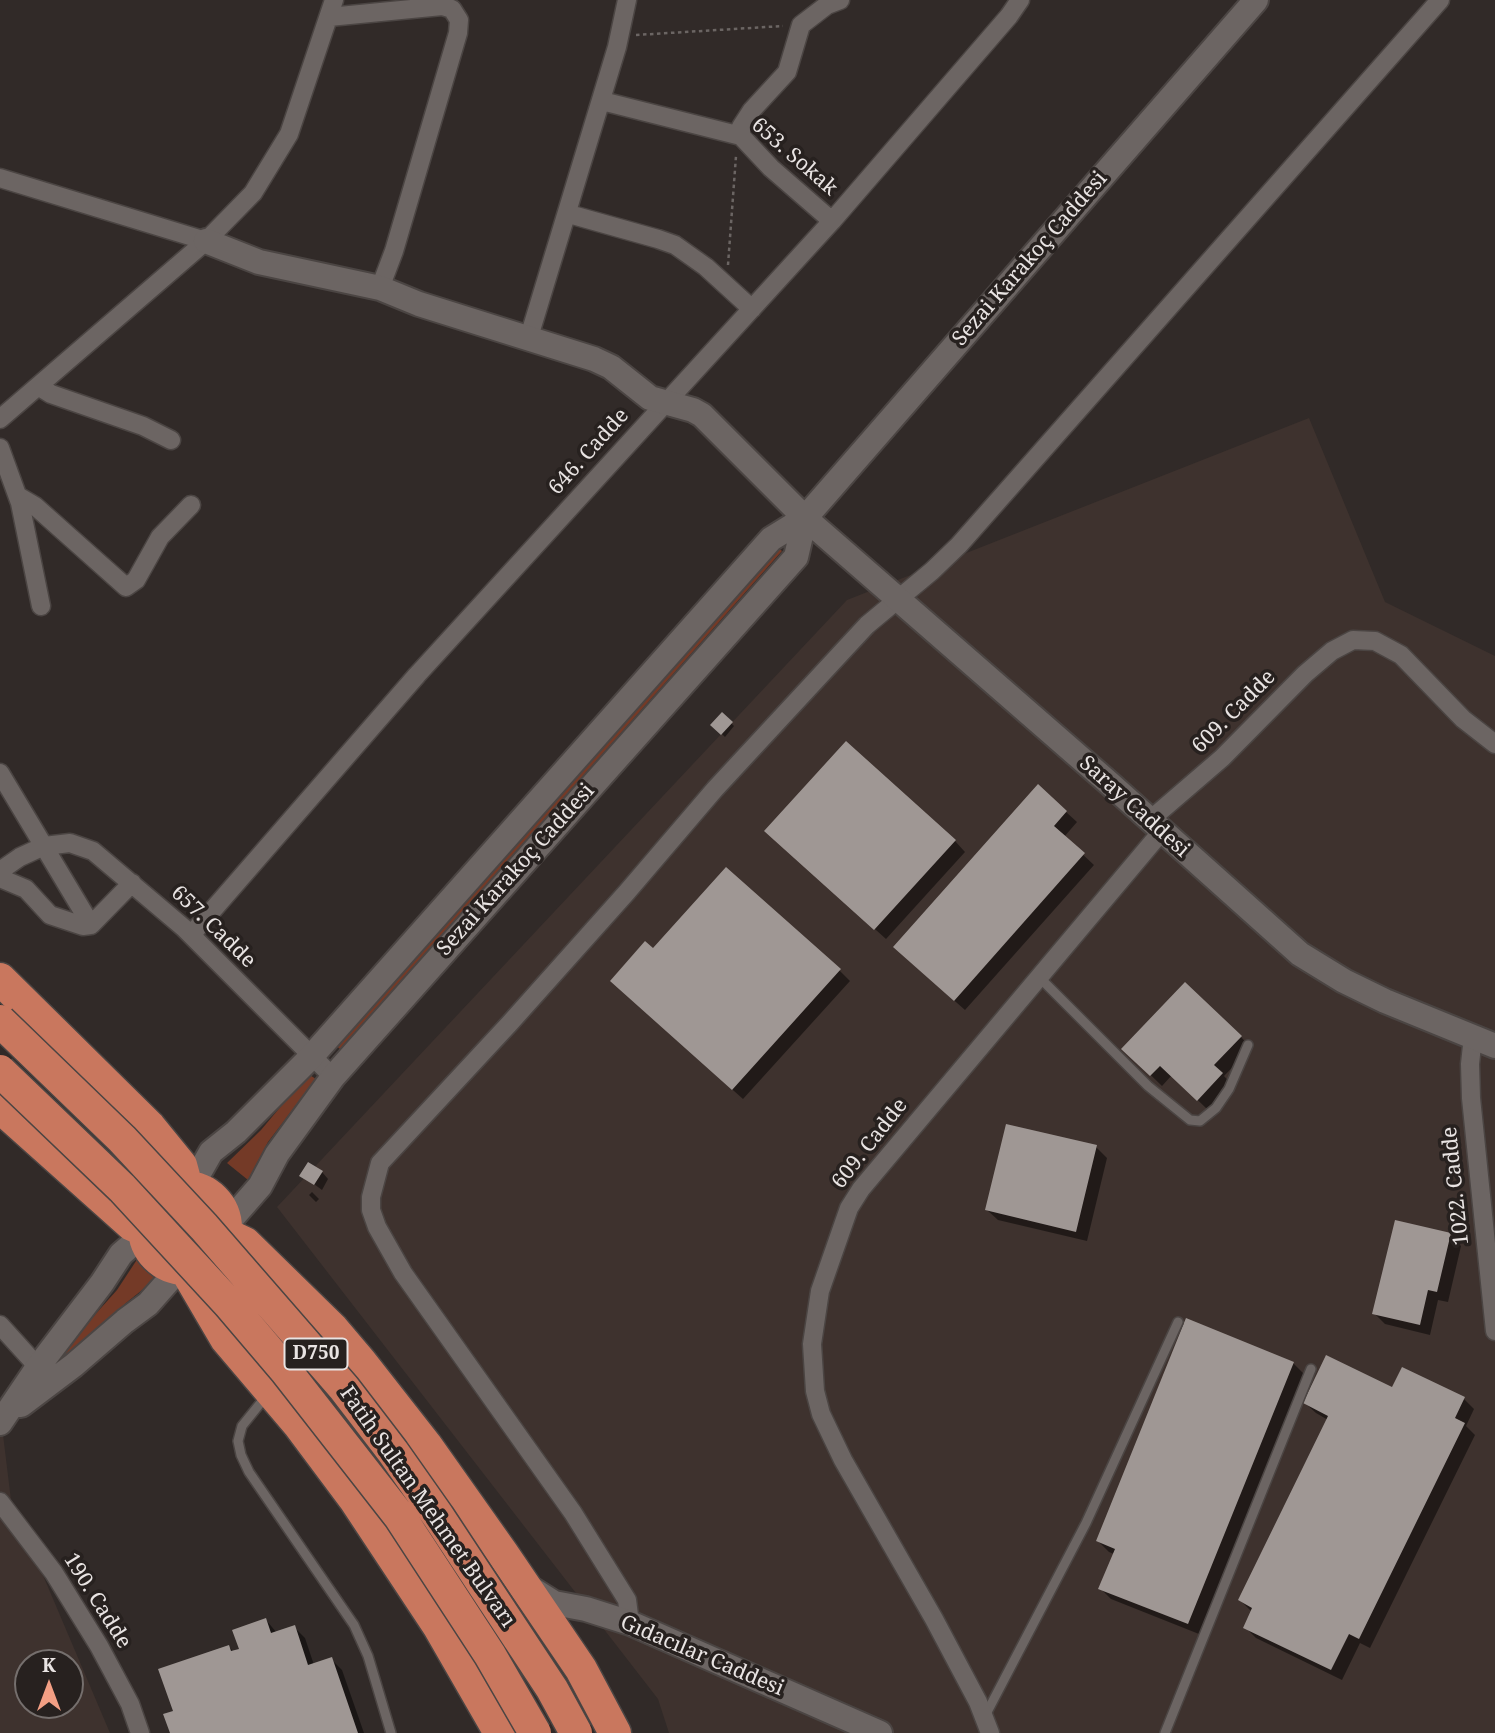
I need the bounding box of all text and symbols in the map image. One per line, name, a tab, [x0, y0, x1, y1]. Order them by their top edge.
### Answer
street label: 653. Sokak	[746, 113, 842, 201]
street label: Sezai Karakoç Caddesi	[947, 167, 1113, 351]
street label: 646. Cadde	[544, 404, 634, 500]
street label: 609. Cadde	[1187, 665, 1281, 759]
street label: Saray Caddesi	[1074, 751, 1194, 863]
street label: Sezai Karakoç Caddesi	[432, 779, 600, 961]
street label: 657. Cadde	[166, 881, 260, 973]
street label: 609. Cadde	[827, 1094, 913, 1194]
street label: 1022. Cadde	[1437, 1125, 1475, 1247]
road number: D750	[284, 1338, 348, 1370]
street label: Fatih Sultan Mehmet Bulvarı	[334, 1382, 520, 1632]
street label: 190. Cadde	[58, 1549, 136, 1653]
street label: Gıdacılar Caddesi	[616, 1610, 788, 1702]
north arrow	[14, 1649, 84, 1719]
text: K	[42, 1652, 56, 1678]

